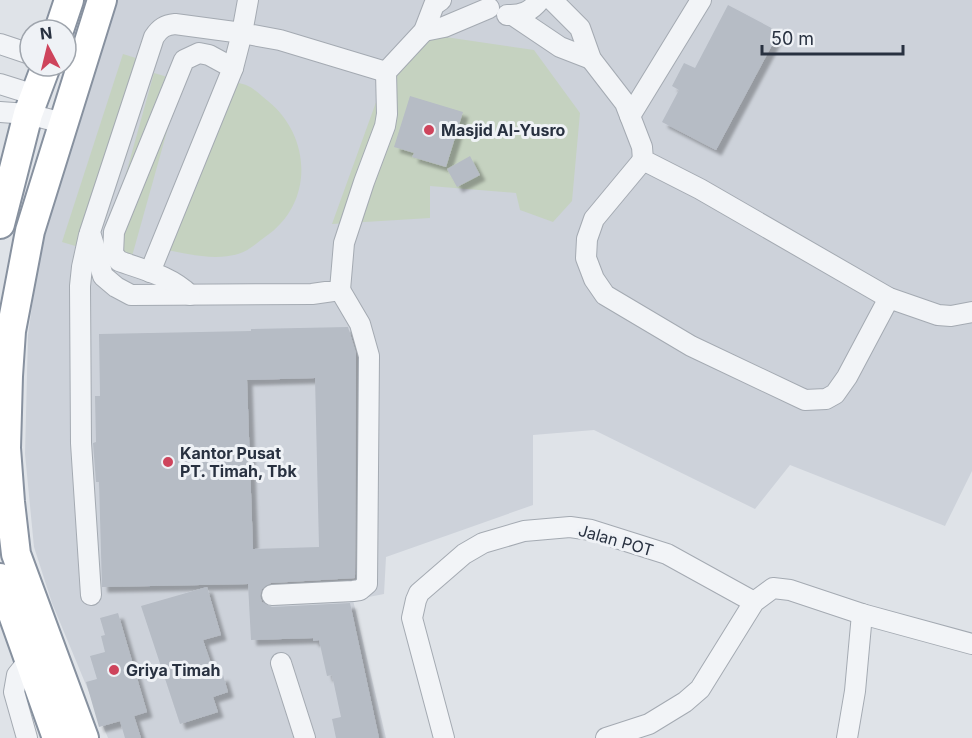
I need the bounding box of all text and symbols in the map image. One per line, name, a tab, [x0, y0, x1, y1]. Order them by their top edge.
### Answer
north arrow	[18, 18, 78, 78]
scale bar	[762, 18, 903, 56]
text: N	[39, 22, 53, 44]
text: 50 m	[771, 28, 814, 49]
place label: Masjid Al-Yusro	[441, 120, 566, 140]
marker: Masjid Al-Yusro	[422, 123, 436, 137]
place label: Kantor Pusat PT. Timah, Tbk	[180, 443, 297, 481]
marker: Kantor Pusat PT. Timah, Tbk	[161, 455, 175, 469]
street label: Jalan POT	[576, 520, 656, 560]
place label: Griya Timah	[126, 660, 220, 680]
marker: Griya Timah	[107, 663, 121, 677]

